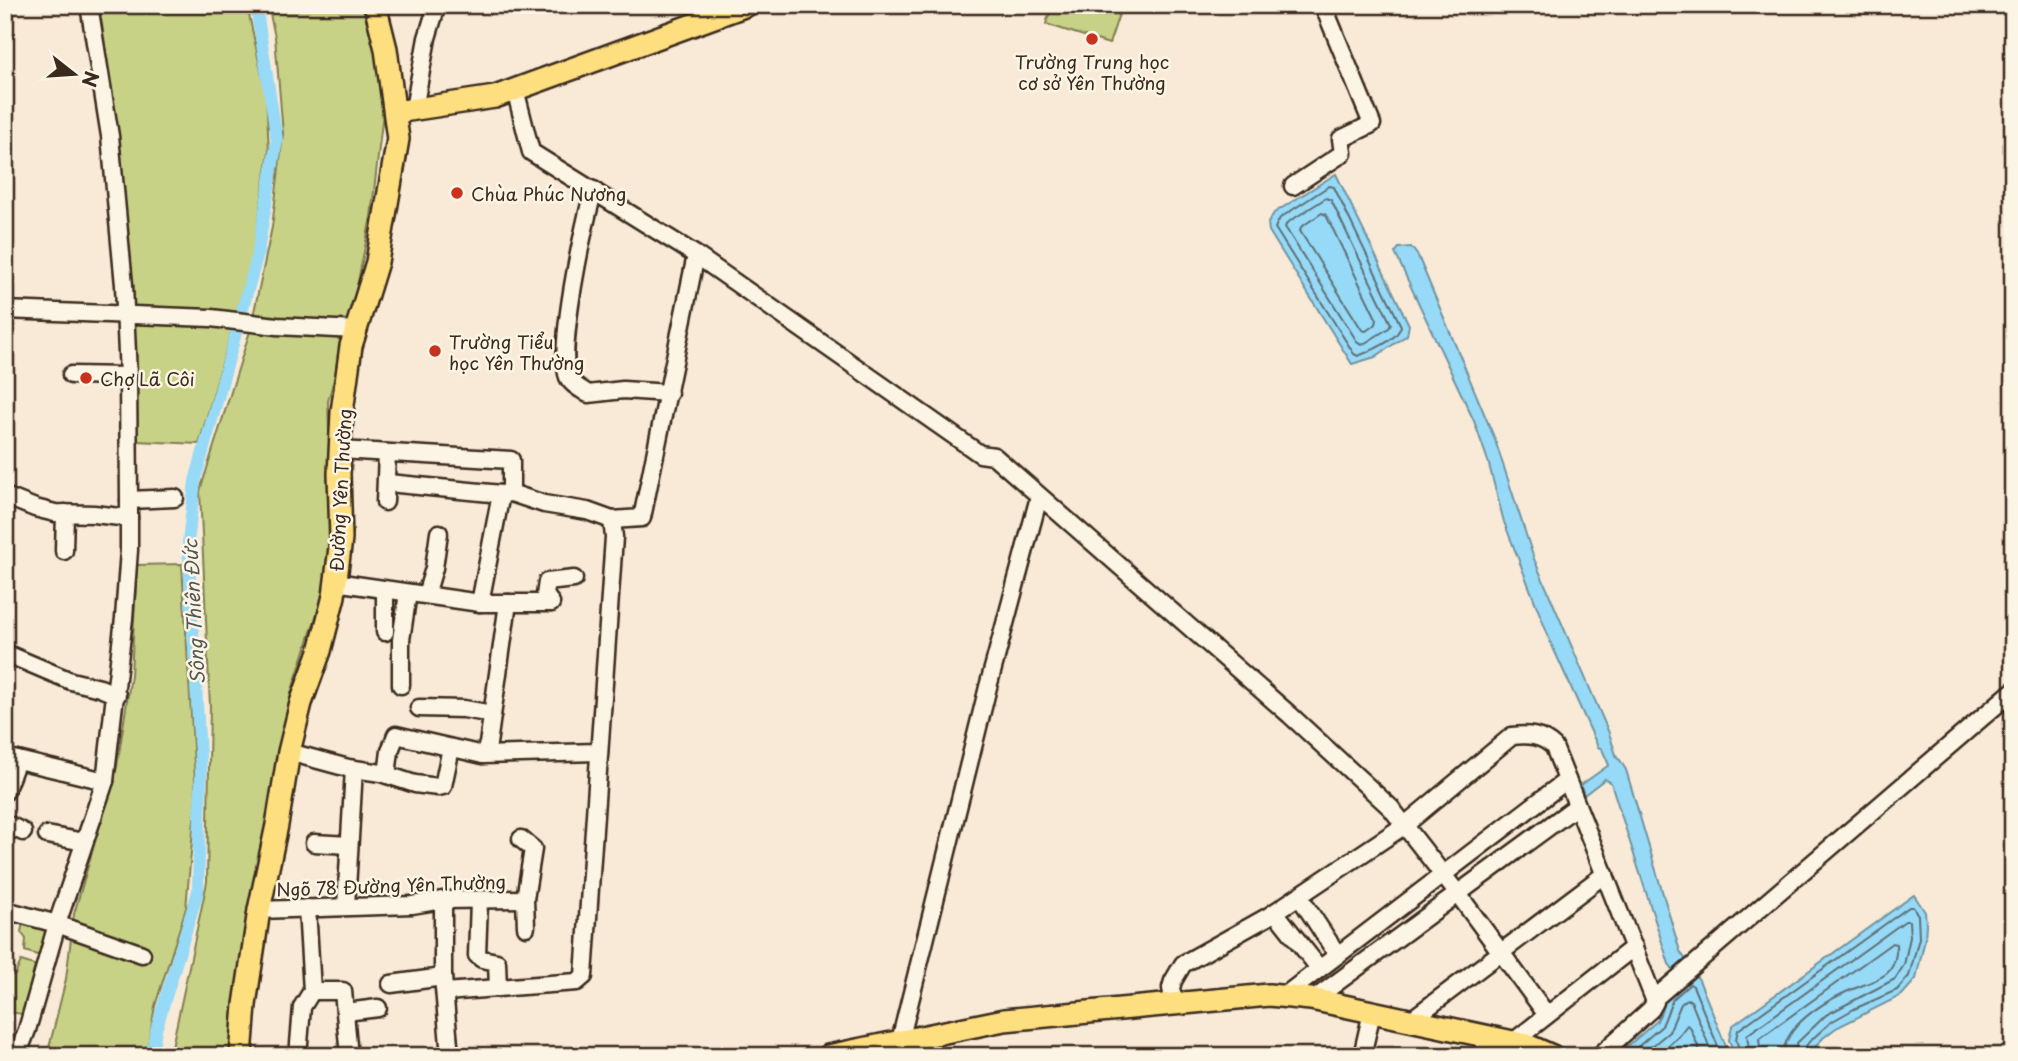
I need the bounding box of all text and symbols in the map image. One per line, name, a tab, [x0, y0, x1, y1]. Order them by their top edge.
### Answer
marker: Trường Trung học cơ sở Yên Thường	[1084, 31, 1100, 47]
north arrow	[38, 38, 108, 108]
place label: Trường Trung học cơ sở Yên Thường	[1015, 48, 1169, 96]
text: N	[76, 68, 107, 91]
place label: Chùa Phúc Nương	[471, 180, 626, 207]
marker: Chùa Phúc Nương	[449, 185, 465, 201]
place label: Trường Tiểu học Yên Thường	[449, 328, 584, 376]
marker: Trường Tiểu học Yên Thường	[427, 343, 443, 359]
place label: Chợ Lã Côi	[100, 365, 195, 392]
marker: Chợ Lã Côi	[78, 370, 94, 386]
street label: Đường Yên Thường	[322, 408, 358, 572]
water label: Sông Thiên Đức	[175, 538, 211, 685]
street label: Ngõ 78 Đường Yên Thường	[276, 868, 506, 902]

